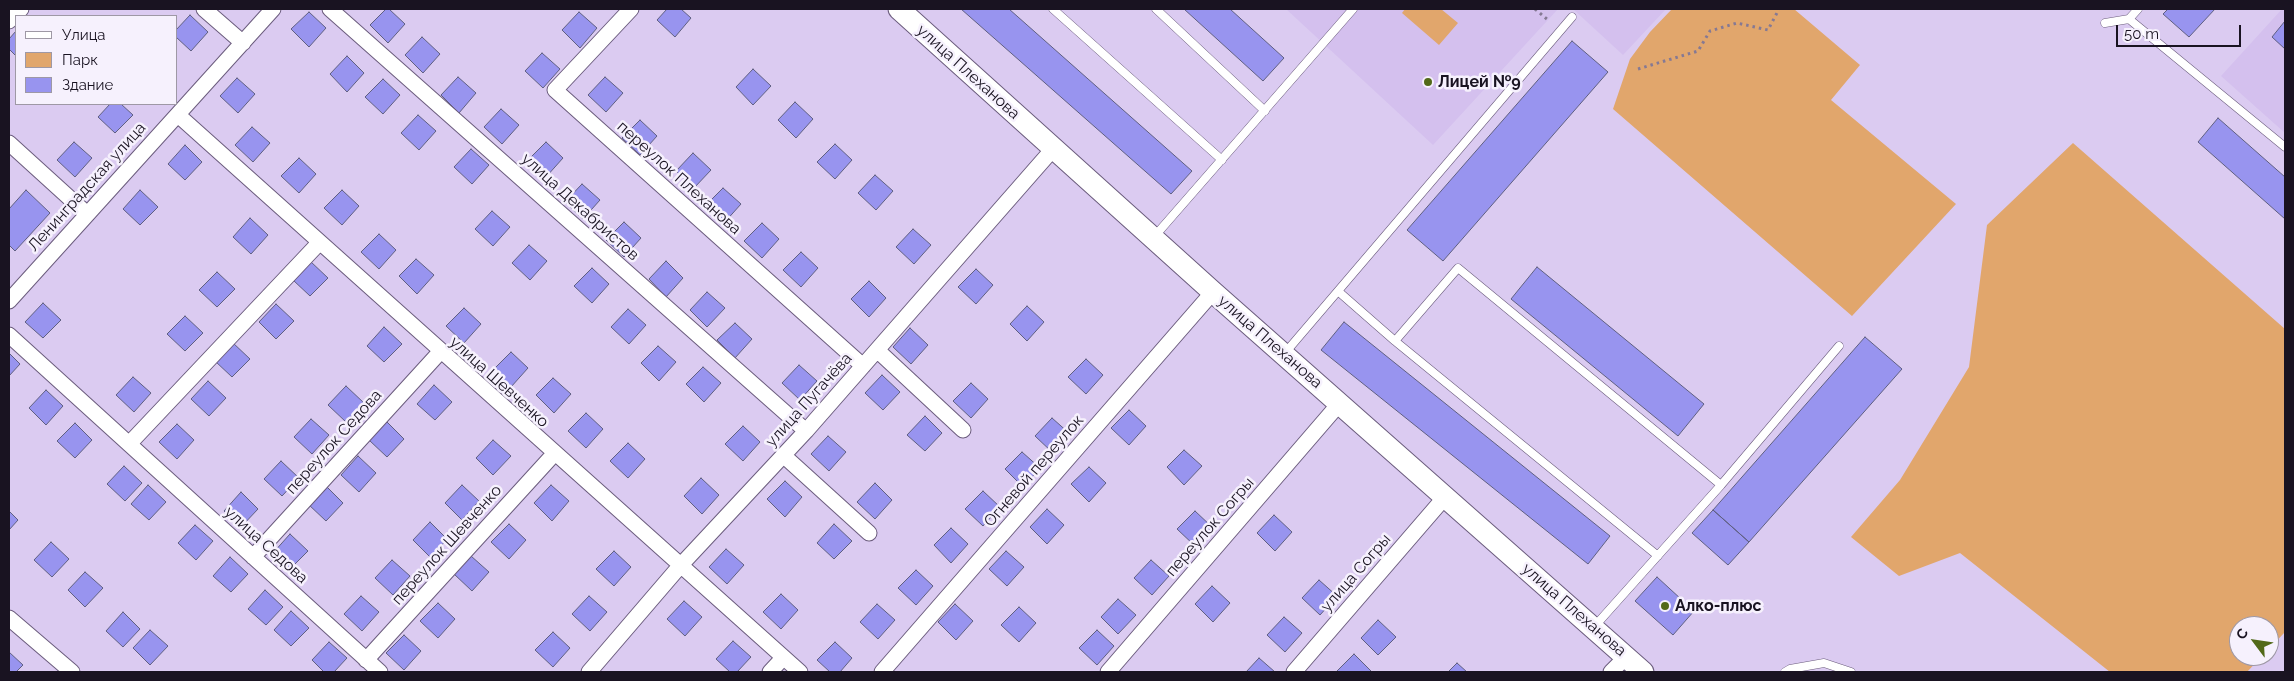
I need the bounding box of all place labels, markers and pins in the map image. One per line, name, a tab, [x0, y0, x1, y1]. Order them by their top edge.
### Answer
place label: Лицей №9	[1438, 72, 1521, 92]
marker: Лицей №9	[1422, 76, 1434, 88]
place label: Алко-плюс	[1675, 596, 1762, 616]
marker: Алко-плюс	[1659, 600, 1671, 612]

